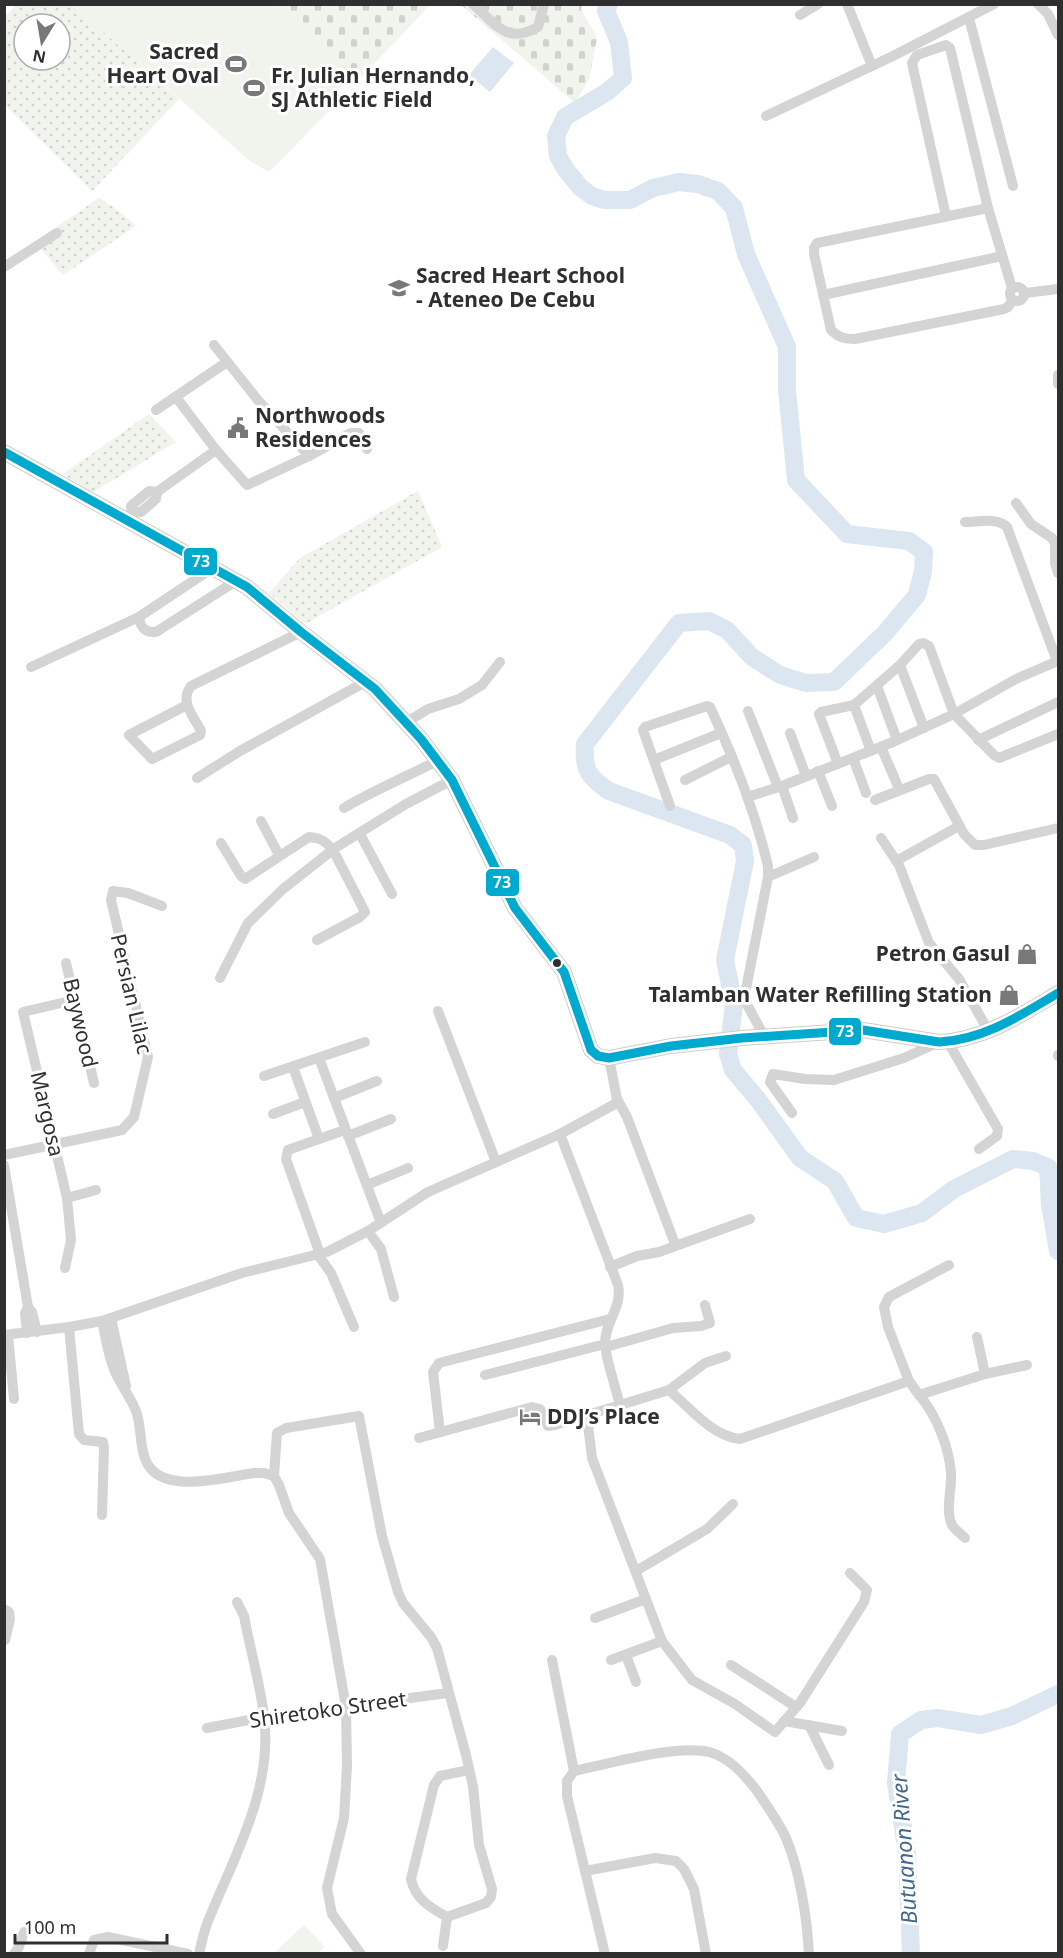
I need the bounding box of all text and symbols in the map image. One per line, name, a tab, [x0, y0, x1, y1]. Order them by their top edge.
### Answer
north arrow	[12, 12, 72, 72]
place label: Sacred Heart Oval	[106, 37, 219, 89]
text: N	[31, 45, 48, 69]
sports icon: Sacred Heart Oval	[224, 52, 248, 76]
place label: Fr. Julian Hernando, SJ Athletic Field	[271, 61, 475, 113]
sports icon: Fr. Julian Hernando, SJ Athletic Field	[242, 76, 266, 100]
place label: Sacred Heart School - Ateneo De Cebu	[416, 261, 625, 313]
school or university icon: Sacred Heart School - Ateneo De Cebu	[387, 276, 411, 300]
place label: Northwoods Residences	[255, 401, 385, 453]
public building icon: Northwoods Residences	[226, 416, 250, 440]
line badge: 73	[183, 547, 218, 576]
text: 73	[192, 550, 210, 572]
line badge: 73	[485, 868, 520, 897]
text: 73	[493, 871, 511, 893]
street label: Persian Lilac	[105, 931, 159, 1057]
place label: Petron Gasul	[876, 939, 1010, 967]
shop icon: Petron Gasul	[1015, 942, 1039, 966]
unlabelled marker	[551, 957, 563, 969]
street label: Baywood	[57, 975, 105, 1070]
place label: Talamban Water Refilling Station	[648, 980, 992, 1008]
shop icon: Talamban Water Refilling Station	[997, 983, 1021, 1007]
line badge: 73	[828, 1017, 862, 1046]
text: 73	[836, 1020, 854, 1042]
street label: Margosa	[25, 1068, 71, 1159]
place label: DDJ’s Place	[547, 1402, 660, 1430]
hotel icon: DDJ’s Place	[518, 1405, 542, 1429]
street label: Shiretoko Street	[248, 1684, 409, 1734]
water label: Butuanon River	[883, 1772, 923, 1925]
scale bar	[15, 1907, 166, 1945]
text: 100 m	[24, 1915, 76, 1939]

